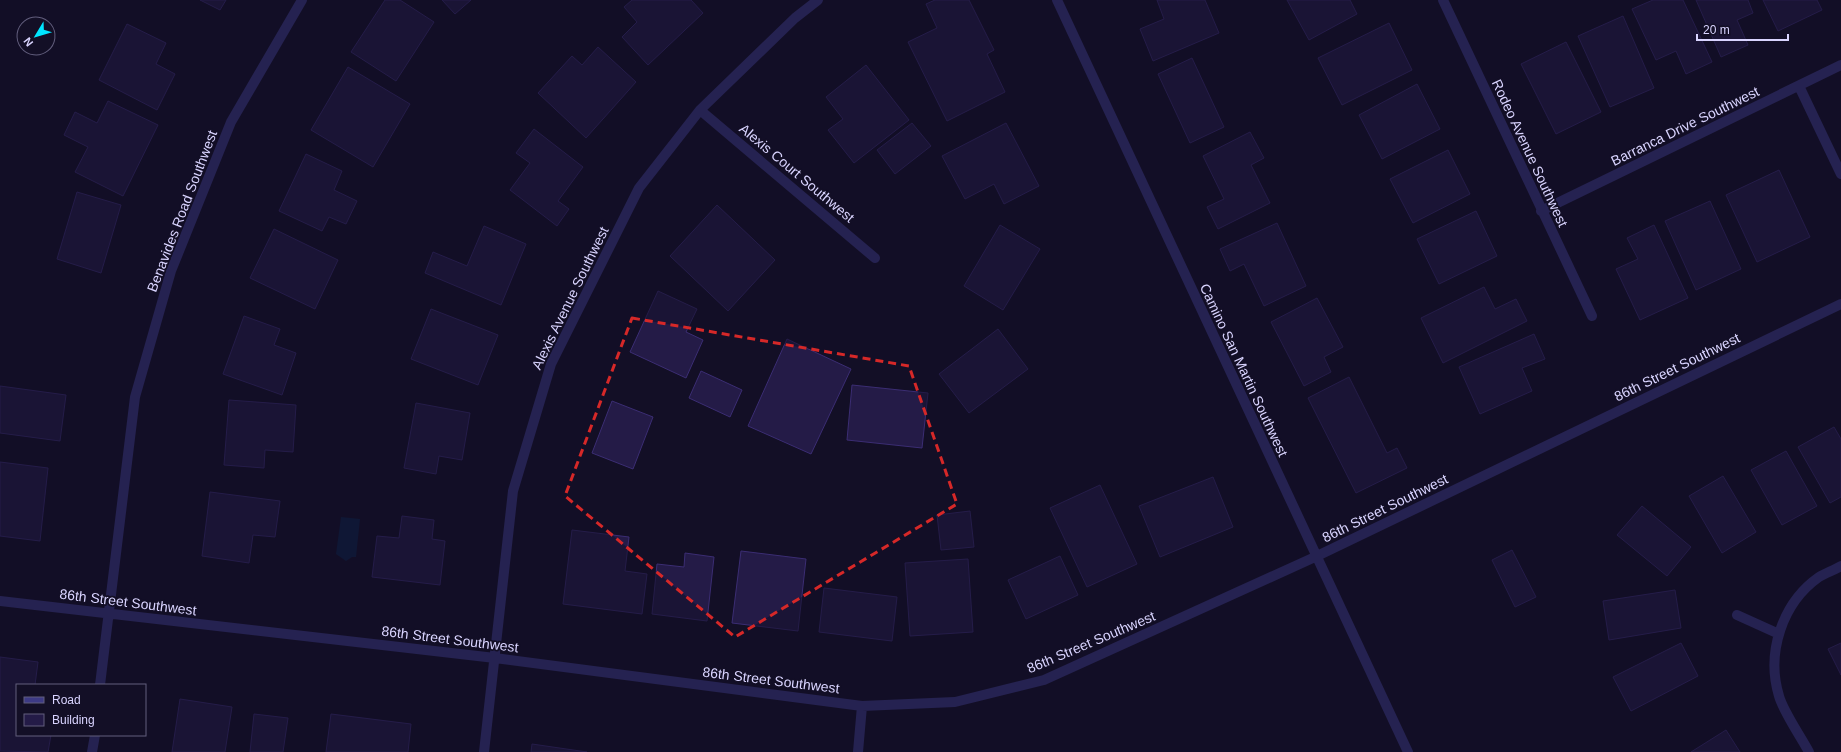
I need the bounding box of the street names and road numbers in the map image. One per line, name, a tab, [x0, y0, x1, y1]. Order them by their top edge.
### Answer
street label: Rodeo Avenue Southwest	[1489, 77, 1571, 229]
street label: Barranca Drive Southwest	[1608, 83, 1762, 169]
street label: Alexis Court Southwest	[736, 120, 858, 226]
street label: Benavides Road Southwest	[144, 128, 220, 294]
street label: Alexis Avenue Southwest	[528, 224, 612, 372]
street label: Camino San Martin Southwest	[1197, 281, 1291, 459]
street label: 86th Street Southwest	[1612, 330, 1743, 404]
street label: 86th Street Southwest	[1320, 471, 1451, 545]
street label: 86th Street Southwest	[59, 586, 197, 618]
street label: 86th Street Southwest	[1024, 608, 1158, 676]
street label: 86th Street Southwest	[381, 623, 519, 655]
street label: 86th Street Southwest	[702, 664, 840, 696]

